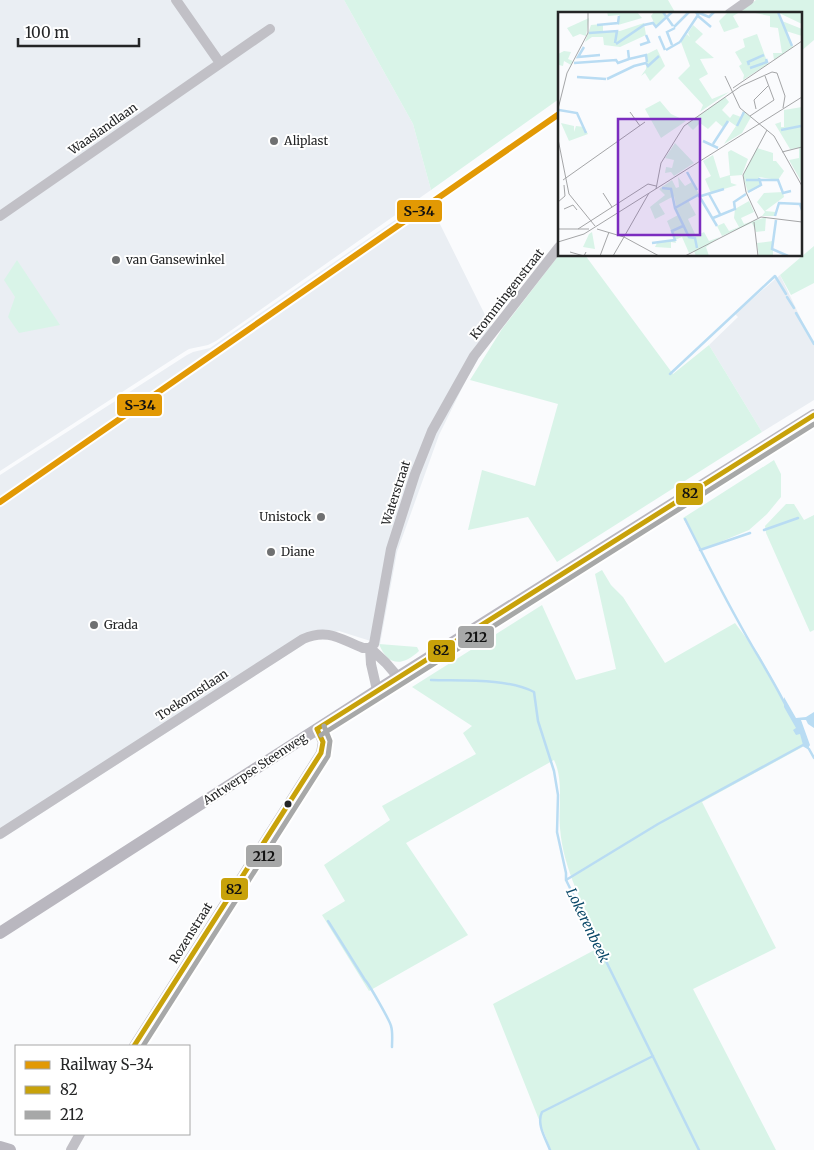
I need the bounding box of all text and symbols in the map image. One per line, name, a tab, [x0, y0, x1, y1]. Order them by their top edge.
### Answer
inset map	[558, 12, 802, 256]
scale bar	[18, 15, 139, 47]
text: 100 m	[25, 23, 69, 42]
street label: Waaslandlaan	[65, 99, 140, 158]
place label: Aliplast	[283, 133, 328, 148]
marker: Aliplast	[268, 135, 280, 147]
line badge: S-34	[396, 199, 443, 223]
text: S-34	[403, 202, 435, 220]
street label: Krommingenstraat	[467, 245, 547, 342]
place label: van Gansewinkel	[125, 252, 225, 267]
marker: van Gansewinkel	[110, 254, 122, 266]
line badge: S-34	[116, 393, 163, 417]
text: S-34	[124, 396, 156, 414]
street label: Waterstraat	[378, 458, 413, 528]
line badge: 82	[675, 482, 704, 506]
text: 82	[682, 484, 698, 502]
place label: Unistock	[259, 509, 311, 524]
marker: Unistock	[315, 511, 327, 523]
place label: Diane	[281, 544, 315, 559]
marker: Diane	[265, 546, 277, 558]
place label: Grada	[104, 617, 139, 632]
marker: Grada	[88, 619, 100, 631]
line badge: 212	[457, 625, 495, 649]
text: 212	[465, 628, 487, 646]
line badge: 82	[427, 639, 456, 663]
text: 82	[433, 641, 449, 659]
street label: Toekomstlaan	[153, 666, 231, 723]
street label: Antwerpse Steenweg	[199, 729, 310, 808]
unlabelled marker	[283, 799, 293, 809]
line badge: 212	[245, 844, 283, 868]
text: 212	[253, 847, 275, 865]
line badge: 82	[220, 877, 249, 901]
text: 82	[226, 880, 242, 898]
water label: Lokerenbeek	[562, 885, 614, 966]
street label: Rozenstraat	[166, 899, 215, 966]
legend	[15, 1045, 190, 1135]
text: Railway S-34	[60, 1055, 153, 1074]
text: 82	[60, 1080, 78, 1099]
text: 212	[60, 1105, 84, 1124]

